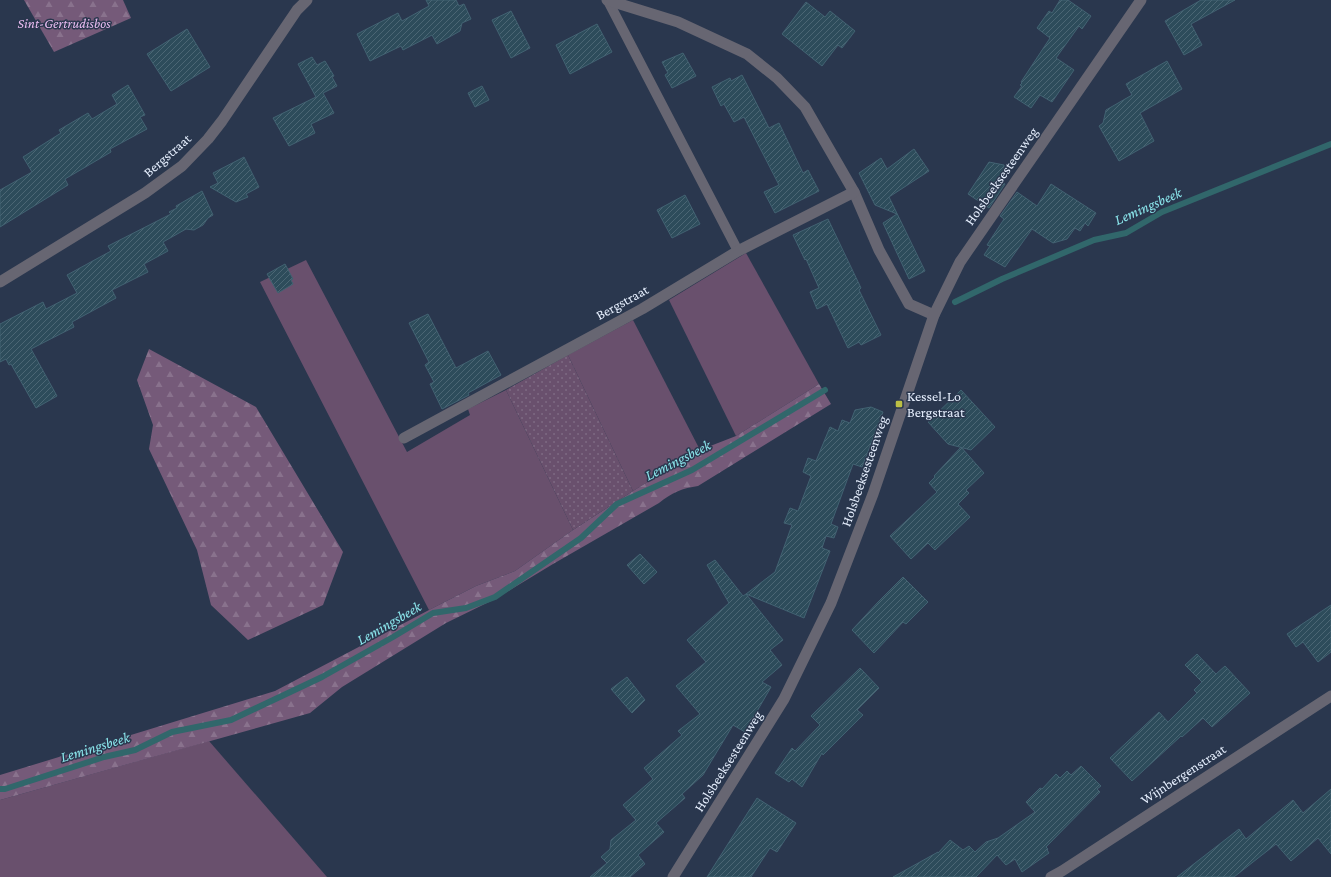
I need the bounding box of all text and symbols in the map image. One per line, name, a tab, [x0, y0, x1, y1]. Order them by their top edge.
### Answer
park label: Sint-Gertrudisbos	[18, 15, 111, 31]
street label: Holsbeeksesteenweg	[961, 124, 1041, 228]
street label: Bergstraat	[140, 130, 194, 180]
water label: Lemingsbeek	[1112, 184, 1186, 229]
street label: Bergstraat	[593, 281, 651, 323]
place label: Kessel-Lo Bergstraat	[907, 388, 965, 420]
marker: Kessel-Lo Bergstraat	[894, 399, 904, 409]
street label: Holsbeeksesteenweg	[838, 413, 891, 528]
water label: Lemingsbeek	[642, 436, 715, 484]
water label: Lemingsbeek	[354, 597, 426, 649]
street label: Holsbeeksesteenweg	[690, 707, 766, 814]
water label: Lemingsbeek	[58, 728, 133, 766]
street label: Wijnbergenstraat	[1137, 740, 1229, 808]

